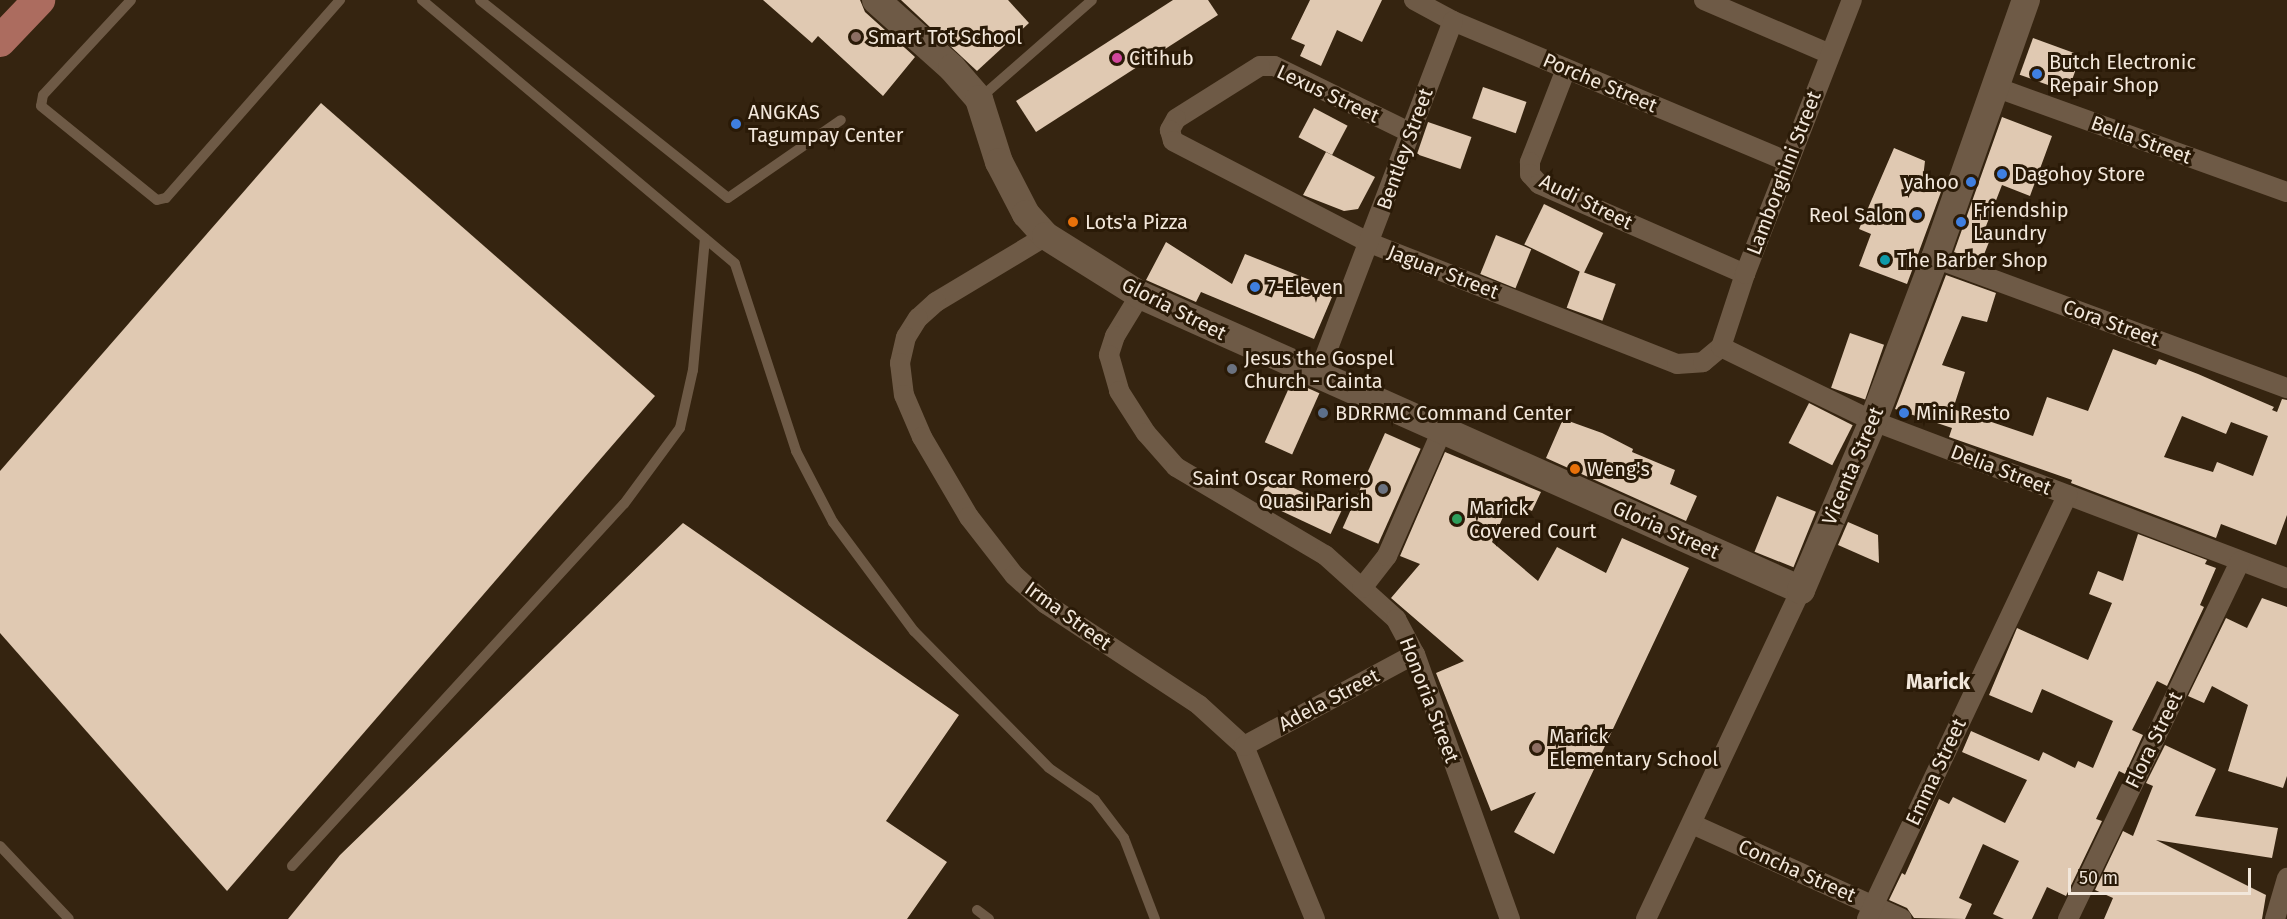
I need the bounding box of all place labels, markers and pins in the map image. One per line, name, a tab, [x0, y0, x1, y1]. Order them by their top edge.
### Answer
place label: Smart Tot School	[868, 25, 1022, 49]
marker: Smart Tot School	[849, 30, 863, 44]
place label: Citihub	[1129, 46, 1194, 70]
marker: Citihub	[1110, 51, 1124, 65]
place label: Butch Electronic Repair Shop	[2049, 51, 2196, 98]
marker: Butch Electronic Repair Shop	[2030, 67, 2044, 81]
place label: ANGKAS Tagumpay Center	[748, 100, 903, 147]
marker: ANGKAS Tagumpay Center	[729, 117, 743, 131]
place label: Dagohoy Store	[2014, 162, 2145, 186]
marker: Dagohoy Store	[1995, 167, 2009, 181]
place label: yahoo	[1904, 170, 1959, 194]
marker: yahoo	[1964, 175, 1978, 189]
place label: Friendship Laundry	[1973, 198, 2069, 245]
place label: Reol Salon	[1809, 203, 1905, 227]
marker: Reol Salon	[1910, 208, 1924, 222]
place label: Lots'a Pizza	[1085, 210, 1188, 234]
marker: Lots'a Pizza	[1066, 215, 1080, 229]
marker: Friendship Laundry	[1954, 215, 1968, 229]
place label: The Barber Shop	[1897, 248, 2048, 272]
marker: The Barber Shop	[1878, 253, 1892, 267]
place label: 7-Eleven	[1267, 275, 1343, 299]
marker: 7-Eleven	[1248, 280, 1262, 294]
place label: Jesus the Gospel Church - Cainta	[1244, 346, 1394, 393]
marker: Jesus the Gospel Church - Cainta	[1225, 362, 1239, 376]
place label: BDRRMC Command Center	[1335, 401, 1572, 425]
place label: Mini Resto	[1916, 401, 2010, 425]
marker: BDRRMC Command Center	[1316, 406, 1330, 420]
marker: Mini Resto	[1897, 406, 1911, 420]
place label: Weng's	[1587, 457, 1650, 481]
marker: Weng's	[1568, 462, 1582, 476]
place label: Saint Oscar Romero Quasi Parish	[1193, 466, 1371, 513]
marker: Saint Oscar Romero Quasi Parish	[1376, 482, 1390, 496]
place label: Marick Covered Court	[1469, 496, 1596, 543]
marker: Marick Covered Court	[1450, 512, 1464, 526]
place label: Marick Elementary School	[1549, 724, 1718, 771]
marker: Marick Elementary School	[1530, 741, 1544, 755]

